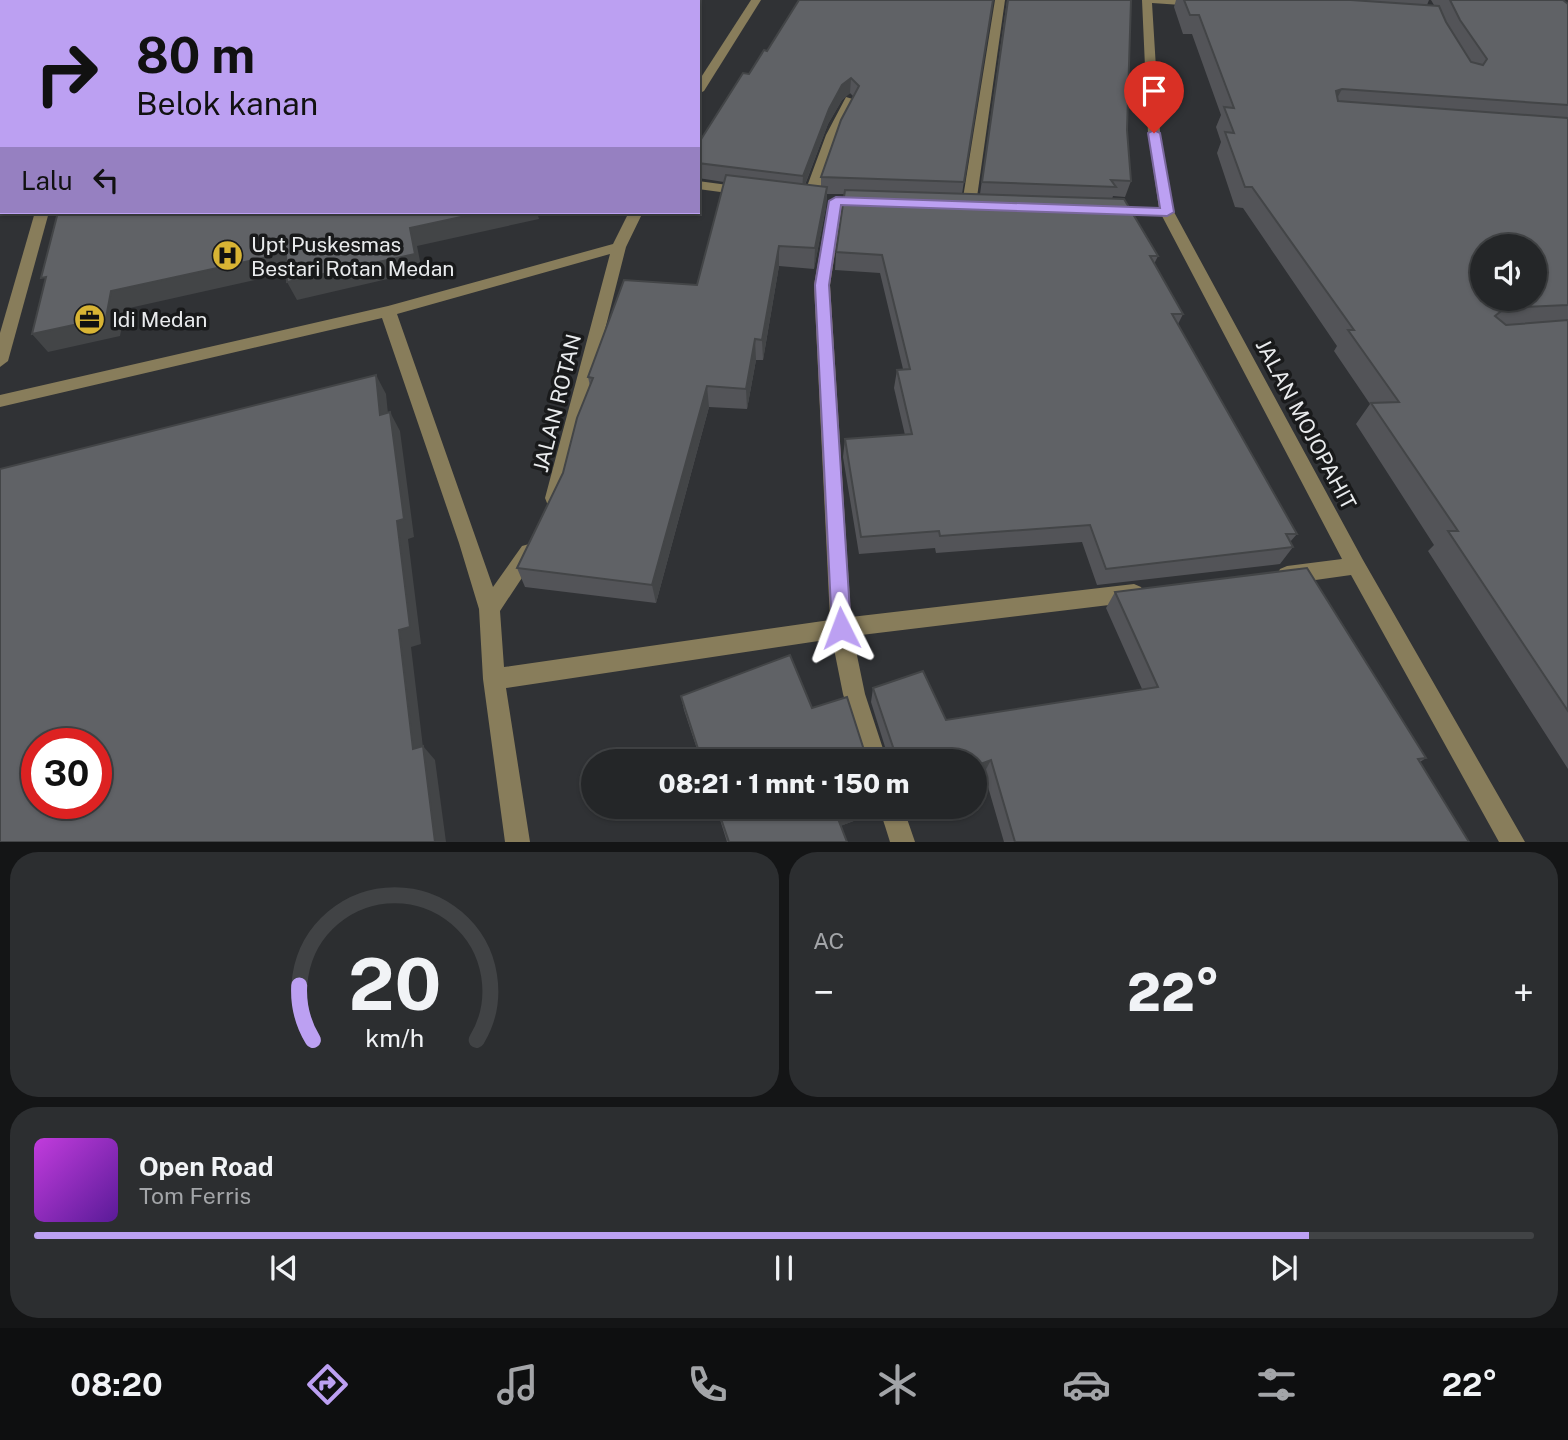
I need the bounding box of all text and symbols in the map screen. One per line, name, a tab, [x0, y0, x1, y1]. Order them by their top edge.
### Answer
text: 80 m	[136, 26, 255, 84]
icon: right	[21, 28, 112, 119]
pin	[1124, 61, 1184, 133]
icon: arrive	[1135, 72, 1173, 110]
text: Belok kanan	[136, 85, 318, 122]
icon: left	[87, 161, 125, 199]
text: Lalu	[21, 165, 73, 196]
place label: Upt Puskesmas Bestari Rotan Medan	[251, 232, 454, 281]
map controls	[1470, 234, 1547, 311]
button: sound	[1470, 234, 1547, 311]
hospital icon: Upt Puskesmas Bestari Rotan Medan	[211, 239, 245, 273]
office icon: Idi Medan	[72, 302, 106, 336]
place label: Idi Medan	[112, 307, 207, 332]
street label: JALAN ROTAN	[528, 331, 586, 475]
street label: JALAN MOJOPAHIT	[1250, 334, 1362, 514]
position arrow	[804, 591, 878, 665]
speed limit sign: 30	[21, 728, 112, 819]
text: 08:21 · 1 mnt · 150 m	[659, 768, 909, 799]
text: AC	[813, 927, 844, 954]
text: 20	[348, 942, 441, 1027]
text: 22°	[1127, 962, 1220, 1023]
text: −	[813, 970, 834, 1015]
text: +	[1513, 970, 1534, 1015]
text: km/h	[365, 1023, 424, 1053]
text: Open Road	[139, 1151, 274, 1182]
text: Tom Ferris	[139, 1182, 251, 1209]
icon: previous	[265, 1249, 303, 1287]
icon: pause	[765, 1249, 803, 1287]
icon: next	[1265, 1249, 1303, 1287]
icon: directions	[303, 1360, 352, 1409]
icon: music	[493, 1360, 542, 1409]
icon: phone	[683, 1360, 732, 1409]
icon: climate	[873, 1360, 922, 1409]
icon: car	[1062, 1360, 1111, 1409]
icon: filters	[1252, 1360, 1301, 1409]
text: 08:20	[70, 1366, 163, 1403]
text: 22°	[1442, 1366, 1498, 1403]

